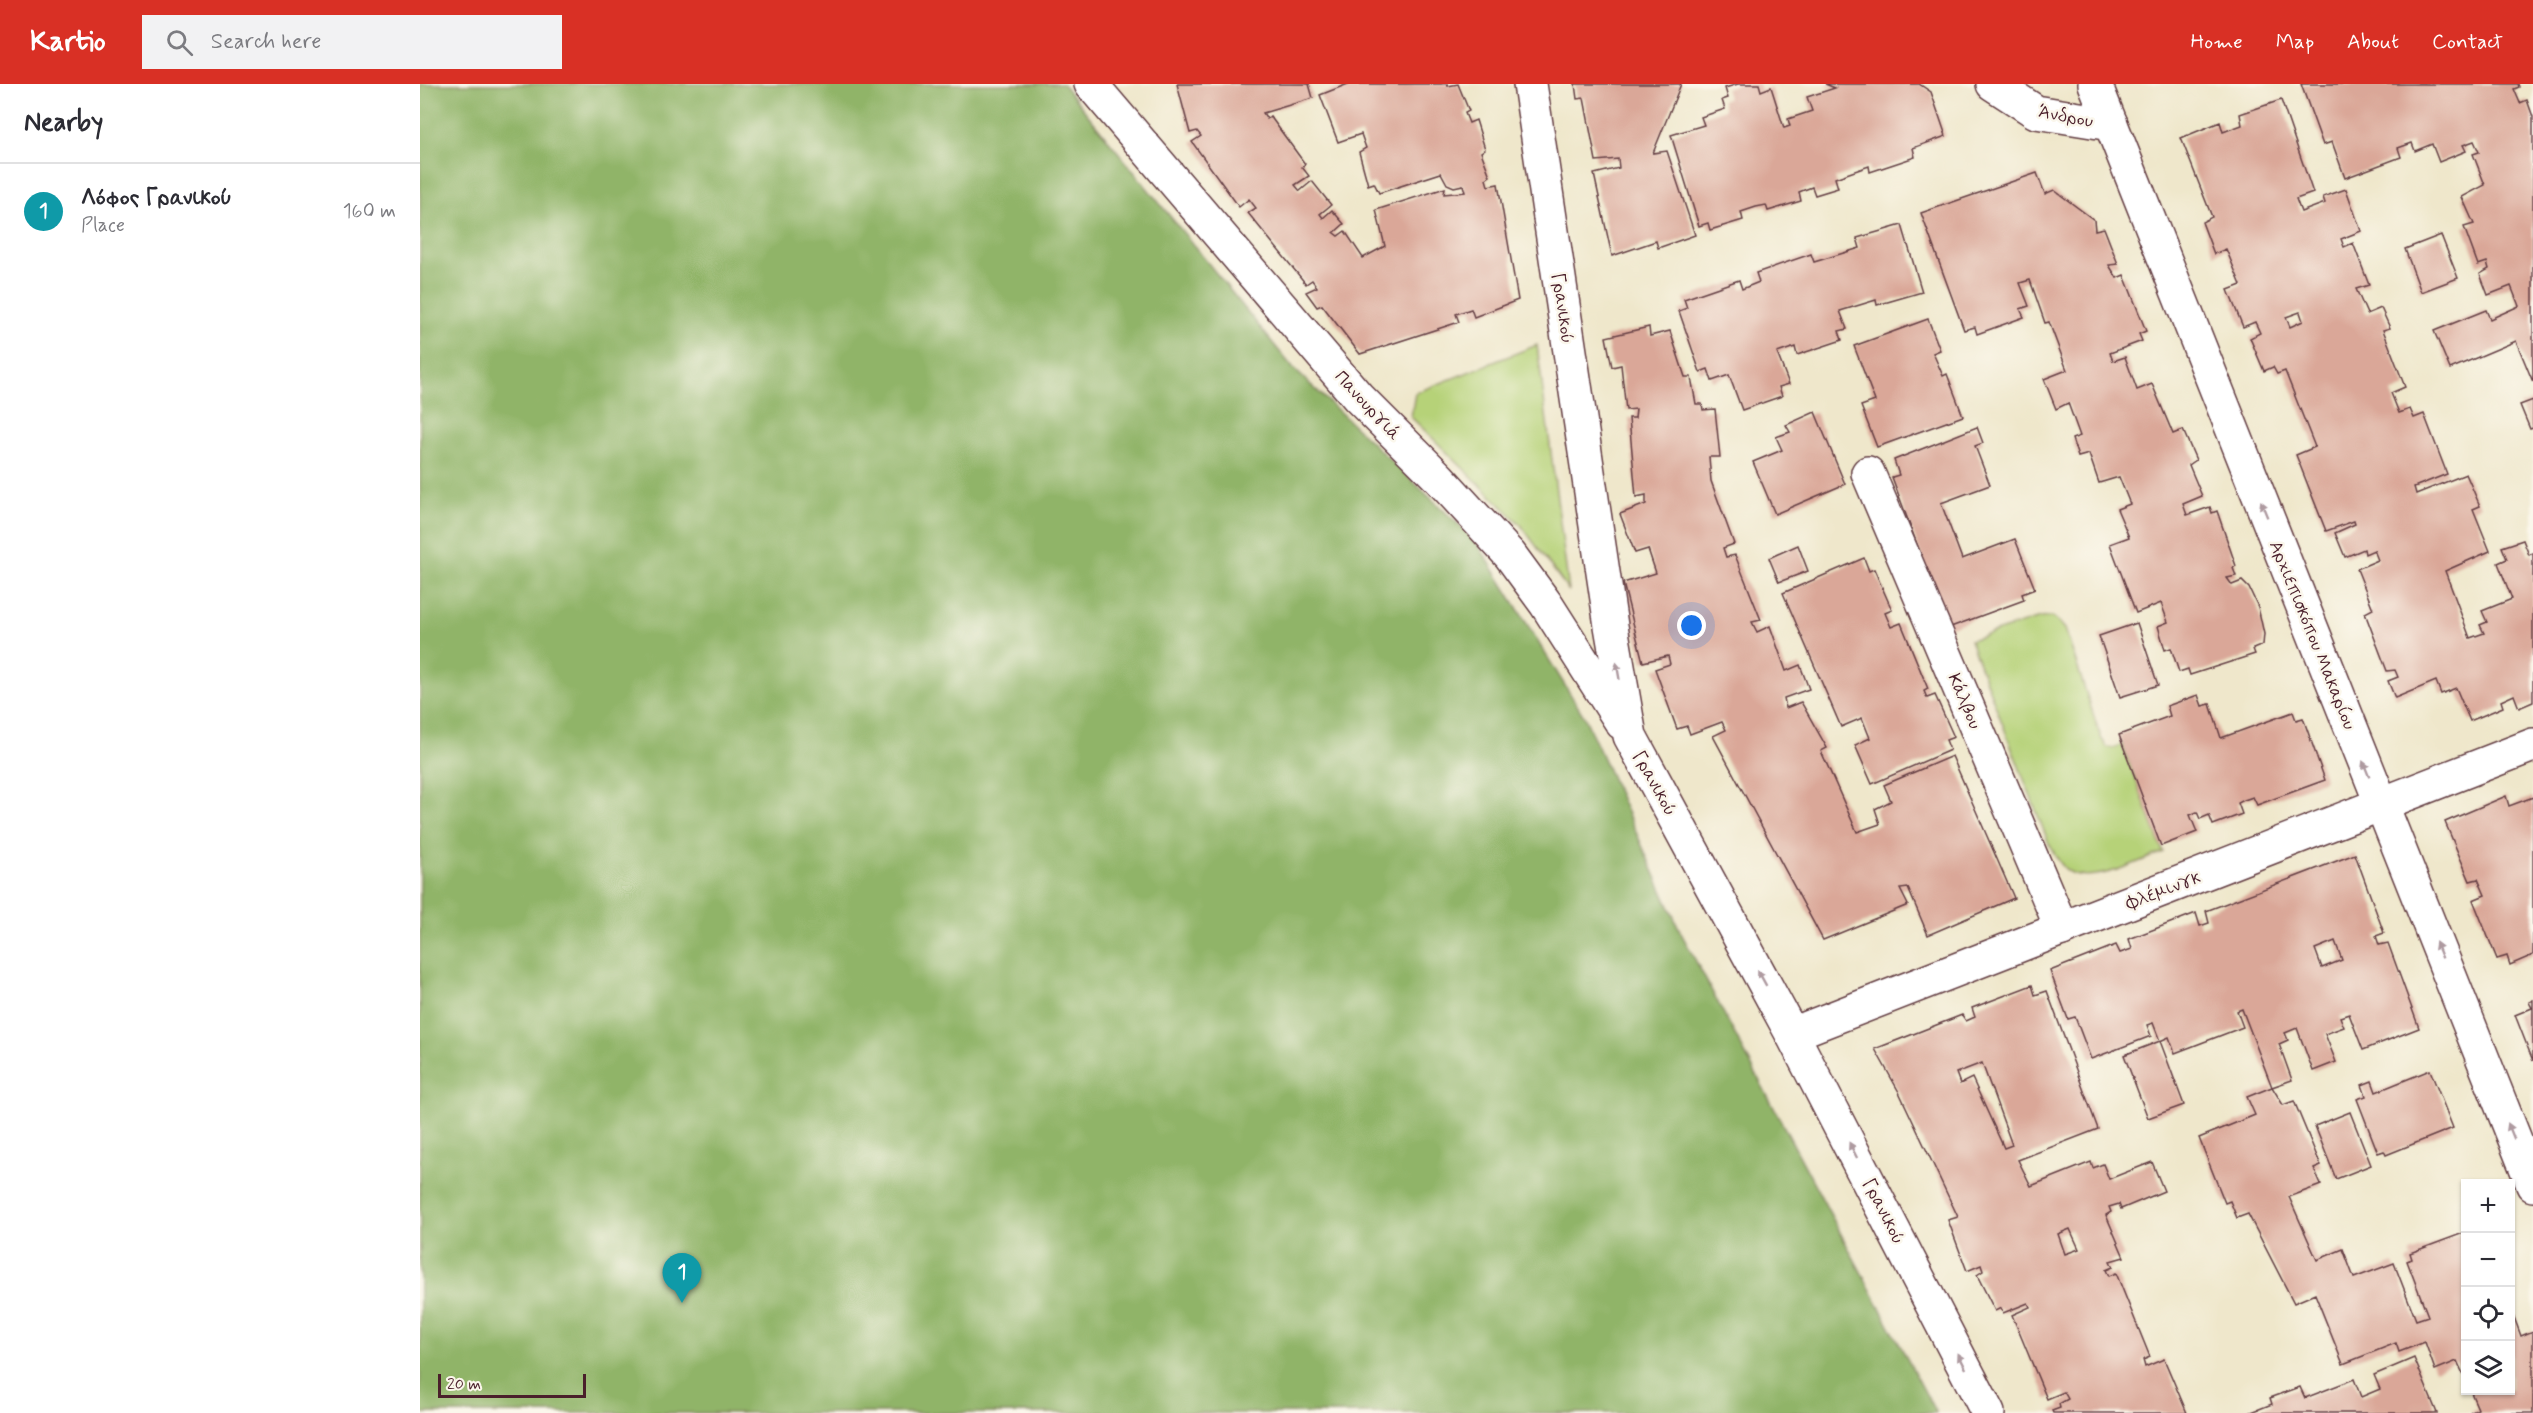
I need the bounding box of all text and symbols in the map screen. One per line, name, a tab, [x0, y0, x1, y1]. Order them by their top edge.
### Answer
search box	[142, 15, 562, 69]
text: Kartio	[30, 24, 106, 61]
icon: search	[163, 26, 196, 59]
text: Search here	[211, 28, 322, 56]
text: Home	[2191, 28, 2243, 56]
text: Map	[2276, 28, 2314, 56]
text: About	[2347, 28, 2399, 56]
text: Contact	[2432, 28, 2503, 56]
street label: Άνδρου	[2036, 100, 2095, 134]
text: Nearby	[24, 106, 103, 140]
text: Λόφος Γρανικού	[81, 184, 232, 212]
text: 1	[39, 198, 48, 225]
text: 160 m	[343, 198, 396, 225]
text: Place	[81, 212, 125, 239]
street label: Γρανικού	[1545, 271, 1579, 345]
street label: Πανουργιά	[1329, 366, 1406, 446]
one-way arrow	[2258, 500, 2268, 518]
street label: Αρχιεπισκόπου Μακαρίου	[2263, 537, 2361, 733]
your location	[1677, 611, 1706, 640]
one-way arrow	[1614, 661, 1623, 680]
street label: Κάλβου	[1942, 670, 1987, 733]
street label: Γρανικού	[1626, 747, 1682, 820]
one-way arrow	[2361, 760, 2370, 778]
street label: Φλέμινγκ	[2121, 865, 2204, 916]
one-way arrow	[2434, 941, 2443, 959]
one-way arrow	[1757, 969, 1767, 986]
one-way arrow	[2506, 1122, 2515, 1140]
one-way arrow	[1848, 1142, 1858, 1159]
street label: Γρανικού	[1856, 1174, 1910, 1248]
map controls	[2461, 1179, 2515, 1395]
button: +	[2461, 1179, 2515, 1233]
button: −	[2461, 1233, 2515, 1287]
pin: 1	[662, 1254, 702, 1303]
button: locate	[2461, 1287, 2515, 1341]
button: layers	[2461, 1341, 2515, 1395]
one-way arrow	[1957, 1352, 1967, 1370]
scale bar	[438, 1371, 586, 1398]
text: 20 m	[447, 1374, 481, 1395]

